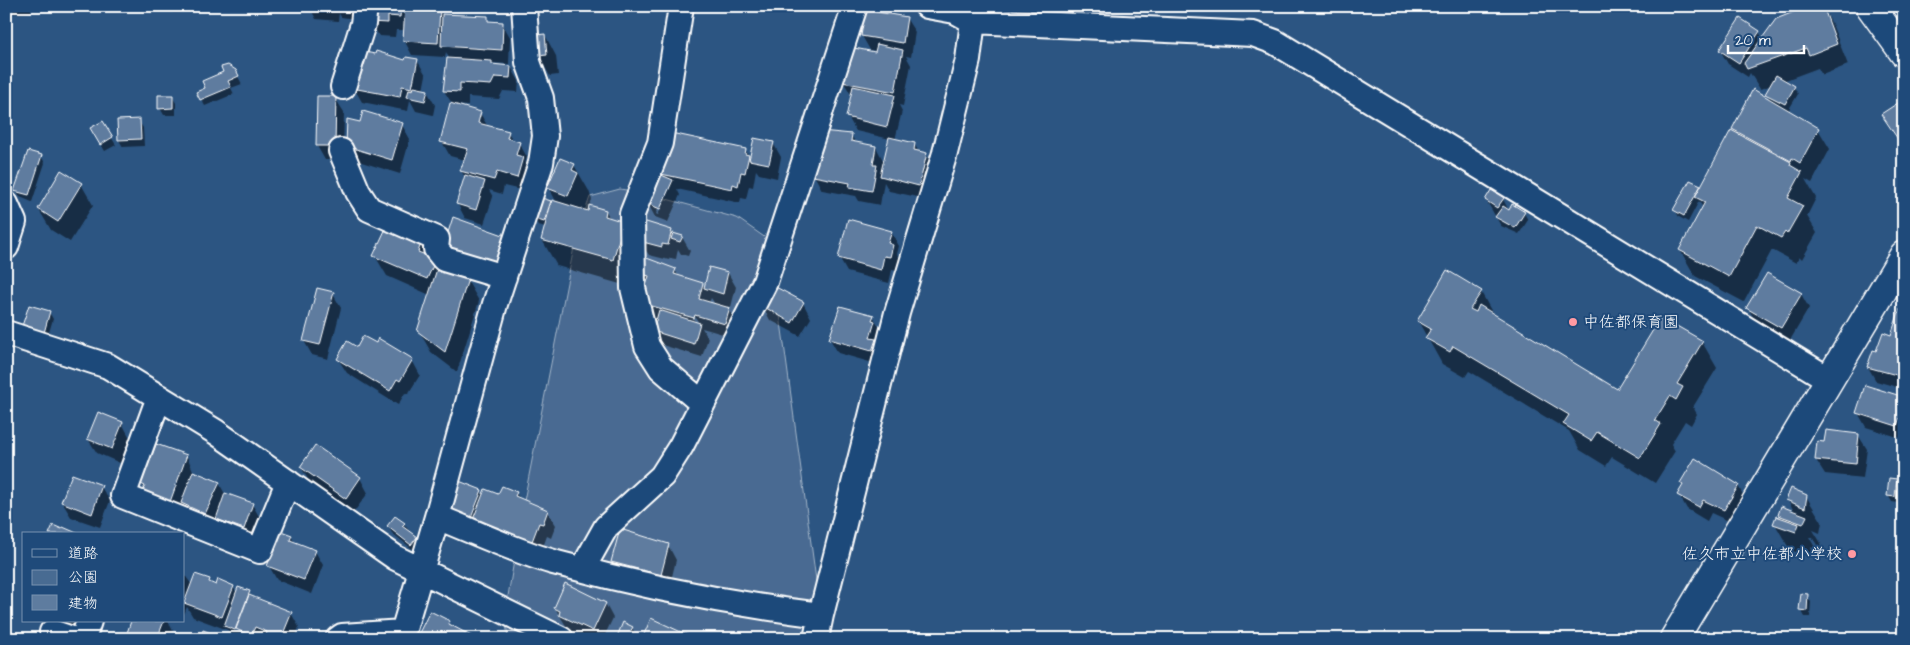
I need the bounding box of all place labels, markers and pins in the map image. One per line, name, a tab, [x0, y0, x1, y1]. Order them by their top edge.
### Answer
place label: 中佐都保育園	[1583, 311, 1679, 333]
marker: 中佐都保育園	[1567, 316, 1579, 328]
place label: 佐久市立中佐都小学校	[1682, 543, 1842, 565]
marker: 佐久市立中佐都小学校	[1846, 548, 1858, 560]

